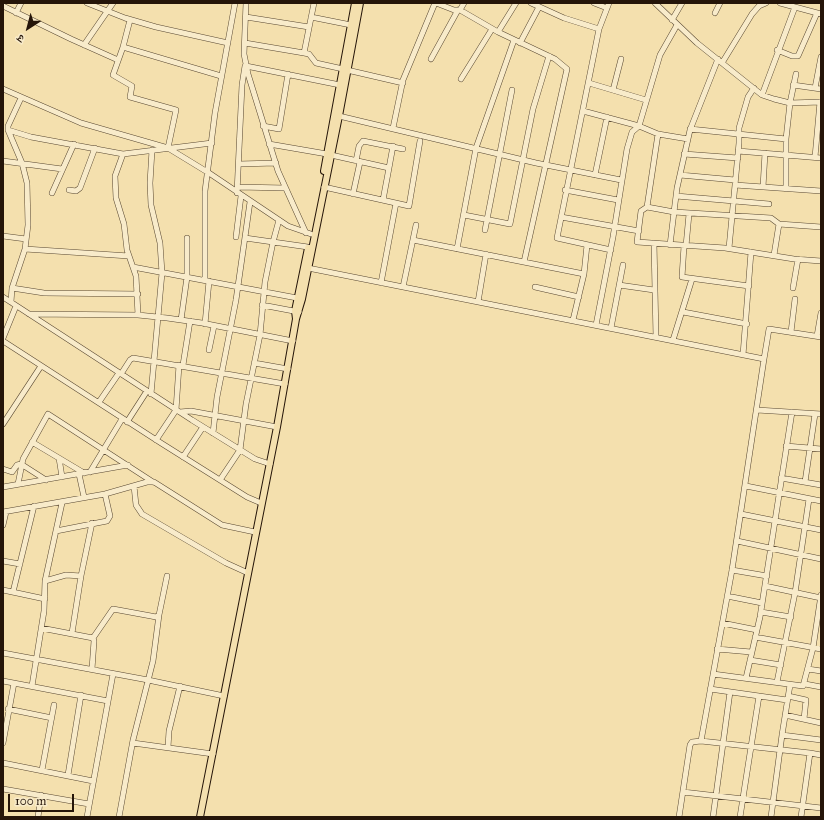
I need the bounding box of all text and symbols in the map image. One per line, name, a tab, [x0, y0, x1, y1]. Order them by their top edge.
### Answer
north arrow	[8, 8, 48, 48]
text: उ	[15, 31, 27, 45]
scale bar	[10, 786, 76, 812]
text: 100 m	[15, 794, 46, 808]

